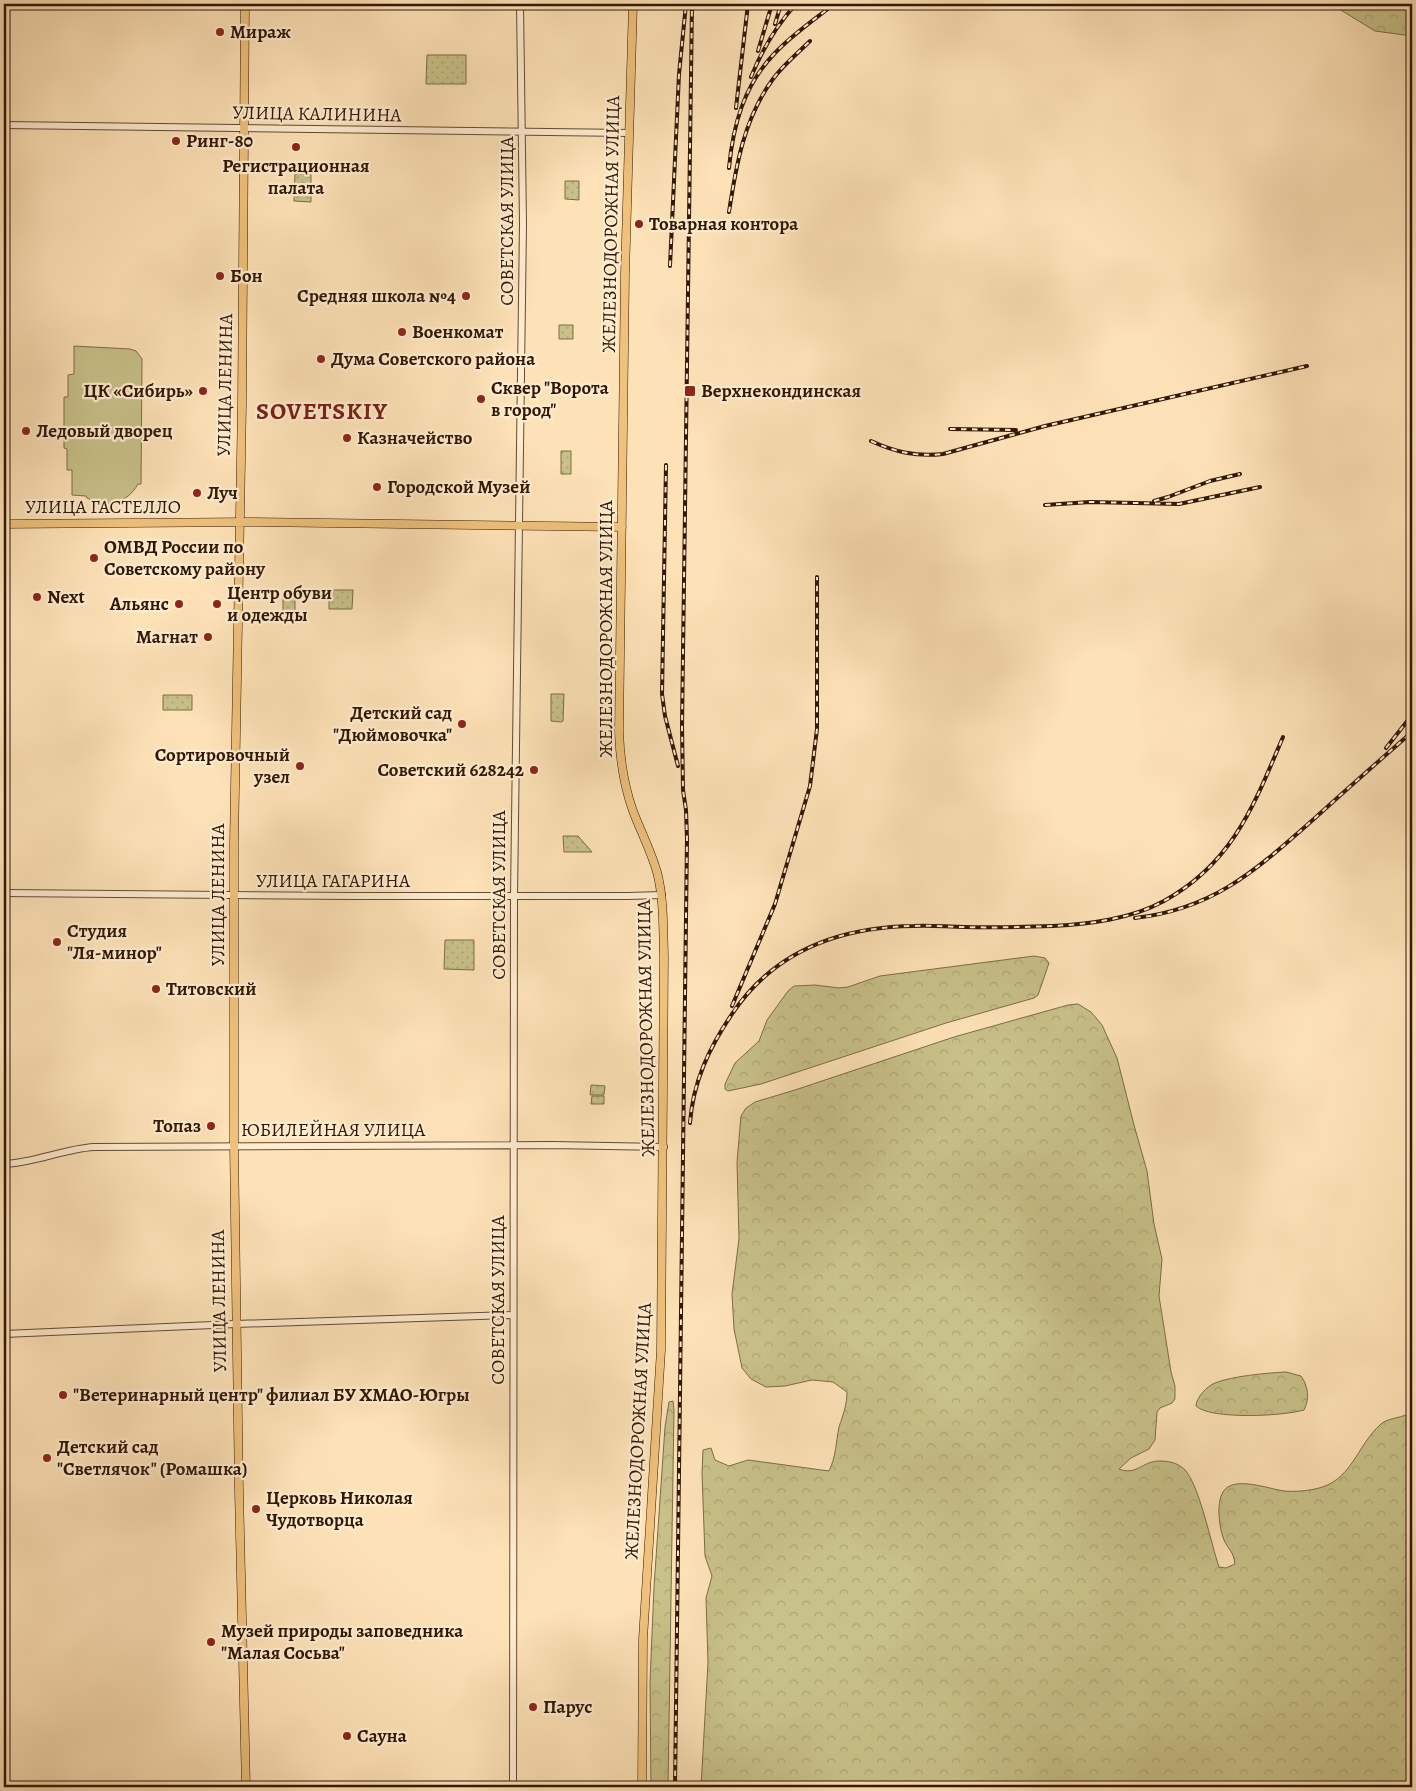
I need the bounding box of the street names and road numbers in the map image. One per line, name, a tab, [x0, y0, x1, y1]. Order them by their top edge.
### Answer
street label: ЖЕЛЕЗНОДОРОЖНАЯ УЛИЦА	[596, 94, 626, 353]
street label: УЛИЦА КАЛИНИНА	[232, 100, 403, 128]
street label: СОВЕТСКАЯ УЛИЦА	[494, 135, 520, 306]
street label: УЛИЦА ЛЕНИНА	[211, 313, 239, 457]
street label: УЛИЦА ГАСТЕЛЛО	[25, 494, 181, 520]
street label: ЖЕЛЕЗНОДОРОЖНАЯ УЛИЦА	[593, 500, 619, 758]
street label: СОВЕТСКАЯ УЛИЦА	[486, 809, 512, 980]
street label: УЛИЦА ЛЕНИНА	[205, 823, 231, 966]
street label: УЛИЦА ГАГАРИНА	[256, 868, 411, 894]
street label: ЖЕЛЕЗНОДОРОЖНАЯ УЛИЦА	[631, 898, 661, 1157]
street label: ЮБИЛЕЙНАЯ УЛИЦА	[241, 1117, 426, 1143]
street label: СОВЕТСКАЯ УЛИЦА	[485, 1214, 511, 1385]
street label: УЛИЦА ЛЕНИНА	[205, 1229, 233, 1373]
street label: ЖЕЛЕЗНОДОРОЖНАЯ УЛИЦА	[618, 1301, 658, 1560]

